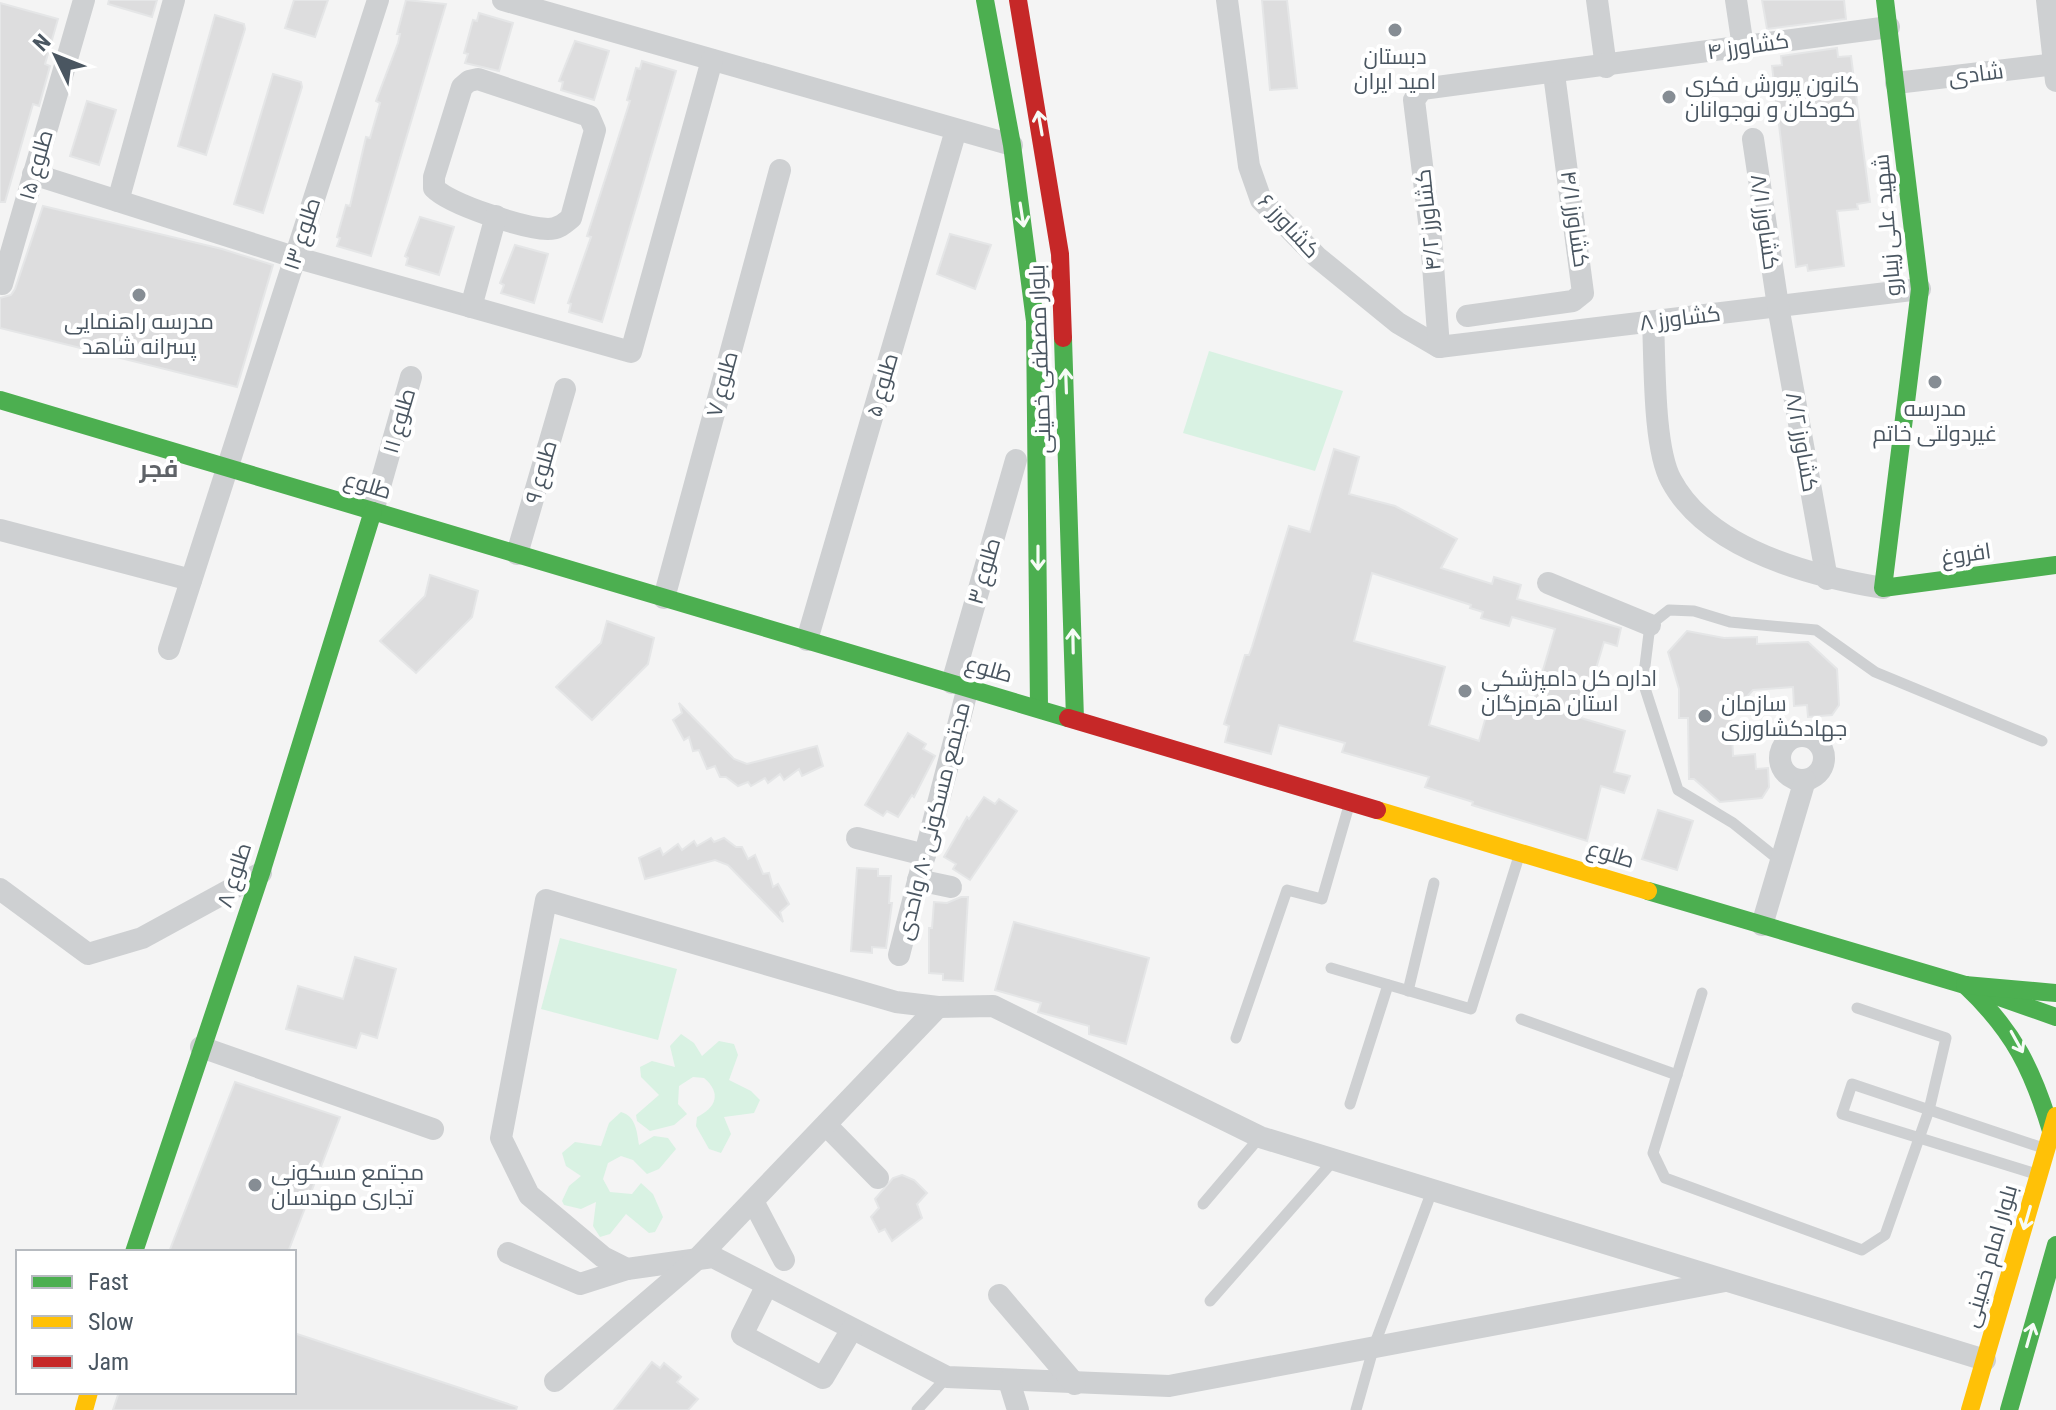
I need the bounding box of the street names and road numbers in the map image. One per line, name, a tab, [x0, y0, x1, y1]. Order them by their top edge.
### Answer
street label: کشاورز ۴	[1705, 28, 1791, 64]
street label: شادی	[1947, 58, 2005, 90]
street label: طلوع ۱۵	[14, 127, 60, 204]
street label: شهید علی زیبارو	[1868, 153, 1907, 297]
street label: کشاورز ۴/۲	[1410, 168, 1446, 272]
street label: کشاورز ۴/۱	[1556, 169, 1594, 269]
street label: کشاورز ۸/۱	[1746, 172, 1784, 272]
street label: کشاورز ۶	[1253, 189, 1325, 263]
street label: طلوع ۱۳	[279, 195, 327, 274]
street label: بلوار مصطفی خمینی	[1024, 264, 1057, 454]
street label: کشاورز ۸	[1638, 301, 1722, 335]
street label: طلوع ۷	[701, 349, 745, 420]
street label: طلوع ۵	[861, 350, 905, 420]
street label: طلوع ۱۱	[378, 386, 422, 457]
street label: کشاورز ۸/۲	[1781, 390, 1823, 494]
street label: طلوع ۹	[520, 438, 564, 507]
street label: طلوع	[341, 466, 395, 506]
street label: طلوع ۳	[963, 535, 1007, 608]
street label: افروغ	[1939, 538, 1993, 572]
street label: طلوع	[962, 650, 1016, 690]
street label: مجتمع مسکونی ۸۰ واحدی	[891, 700, 977, 943]
street label: طلوع	[1584, 835, 1638, 875]
street label: طلوع ۸	[212, 839, 258, 911]
street label: بلوار امام خمینی	[1958, 1182, 2025, 1331]

